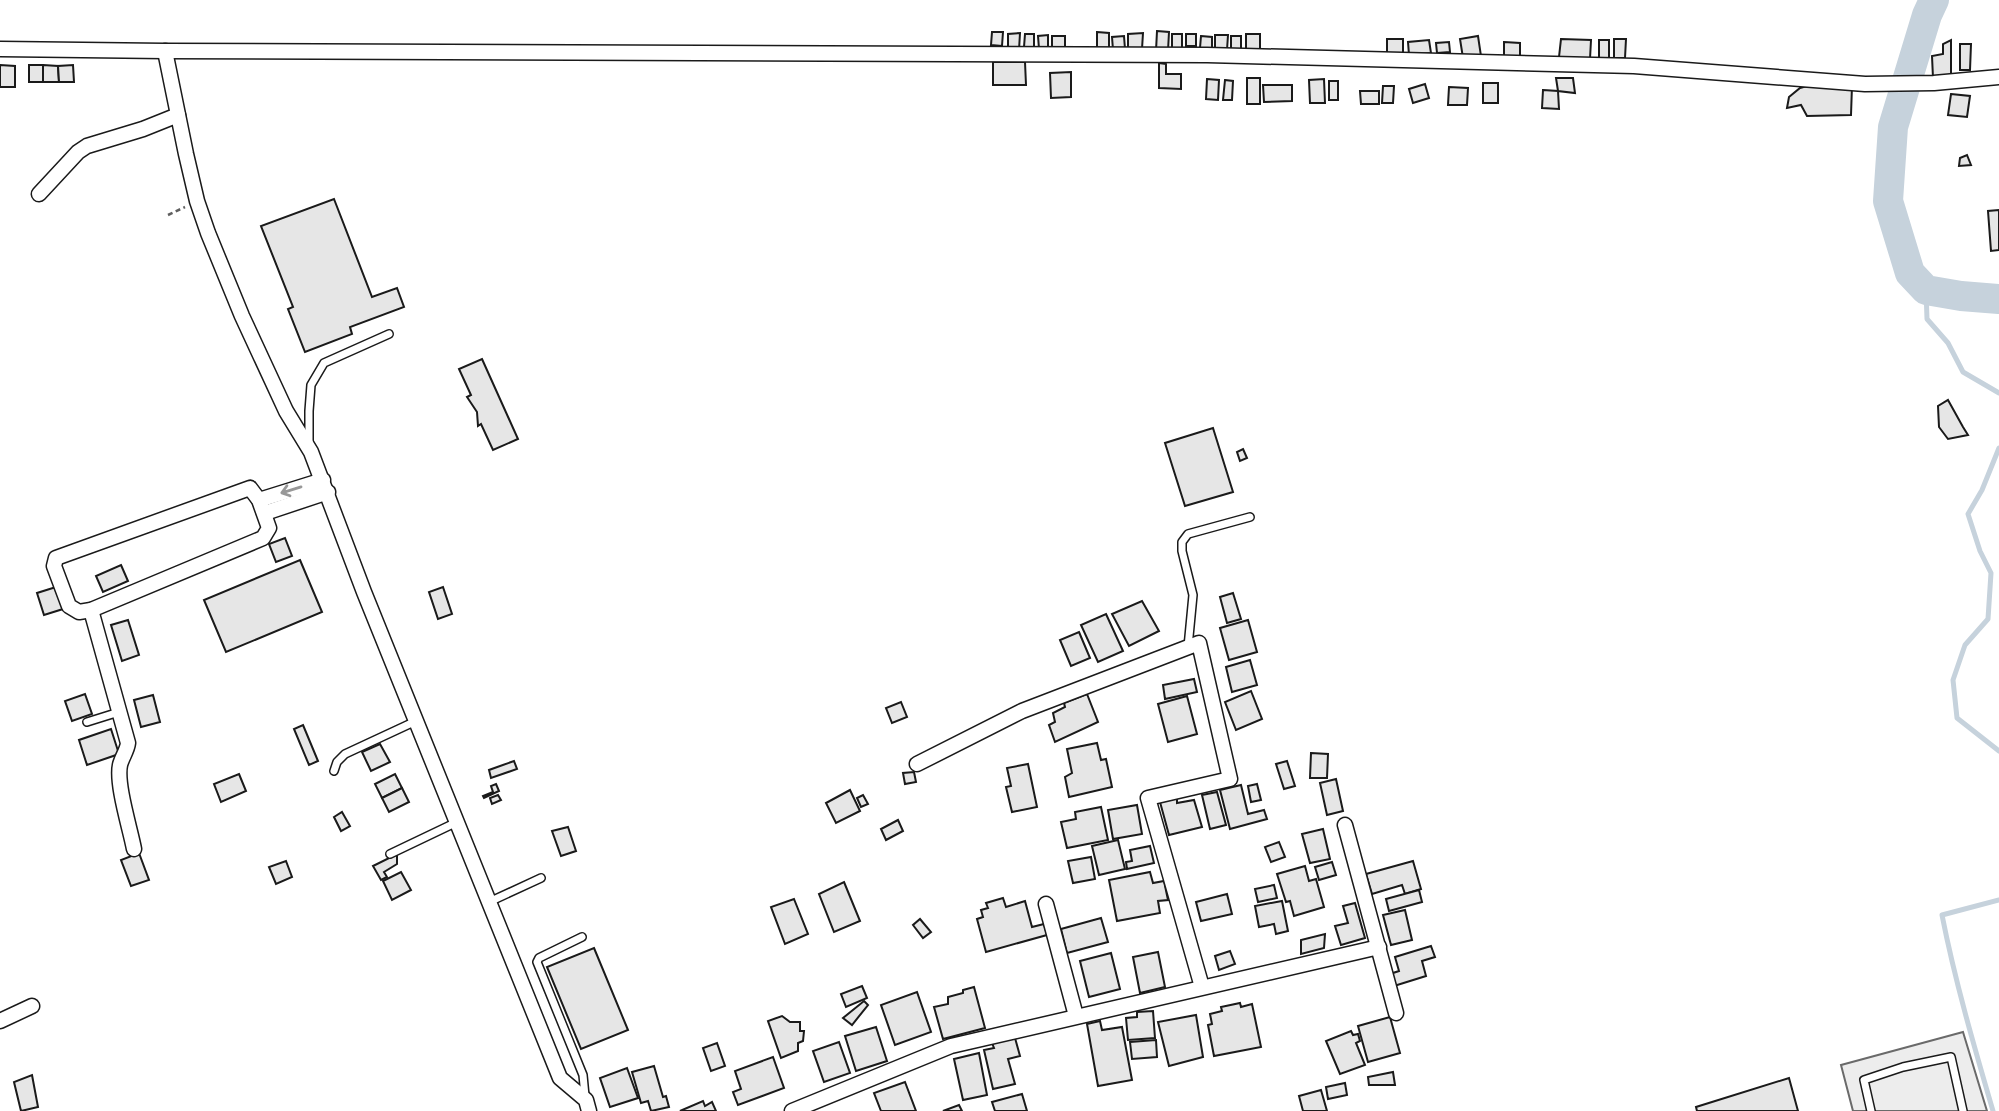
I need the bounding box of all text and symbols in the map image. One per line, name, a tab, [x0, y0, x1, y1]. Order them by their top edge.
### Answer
one-way arrow	[281, 485, 303, 498]

